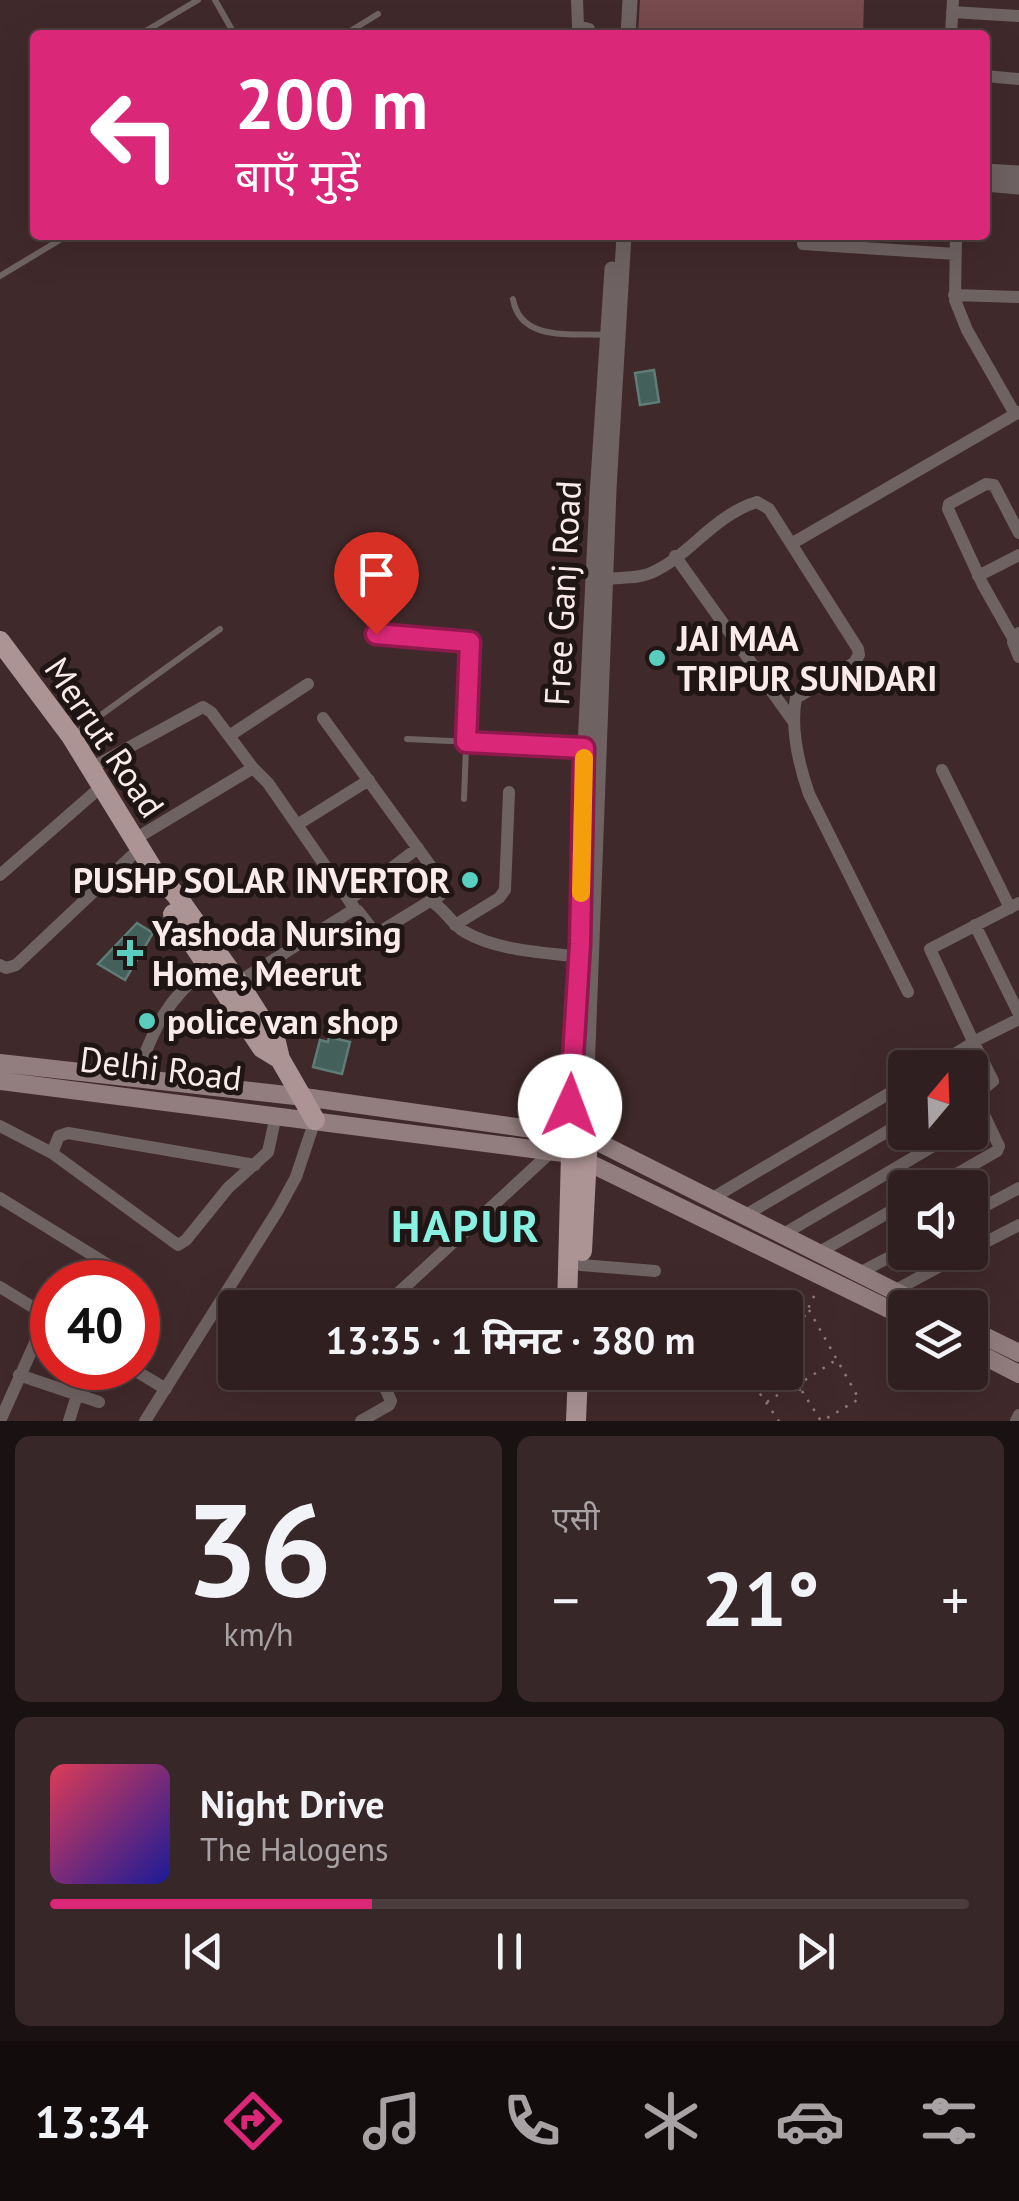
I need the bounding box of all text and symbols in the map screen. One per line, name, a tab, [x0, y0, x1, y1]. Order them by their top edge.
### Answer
text: 200 m	[235, 58, 428, 148]
icon: left	[70, 70, 200, 200]
text: बाएँ मुड़ें	[235, 146, 360, 204]
street label: Free Ganj Road	[533, 479, 591, 707]
pin	[334, 532, 419, 635]
icon: arrive	[349, 547, 404, 602]
place label: JAI MAA TRIPUR SUNDARI	[676, 615, 937, 701]
marker: JAI MAA TRIPUR SUNDARI	[646, 647, 668, 669]
street label: Merrut Road	[35, 648, 175, 826]
place label: PUSHP SOLAR INVERTOR	[73, 857, 450, 903]
marker: PUSHP SOLAR INVERTOR	[459, 869, 481, 891]
place label: Yashoda Nursing Home, Meerut	[151, 910, 401, 996]
marker: Yashoda Nursing Home, Meerut	[117, 940, 143, 966]
place label: police van shop	[167, 998, 398, 1044]
marker: police van shop	[136, 1010, 158, 1032]
street label: Delhi Road	[77, 1035, 245, 1101]
north arrow	[888, 1050, 988, 1150]
map controls	[888, 1050, 988, 1390]
position arrow	[518, 1054, 622, 1158]
button: sound	[888, 1170, 988, 1270]
district label: HAPUR	[391, 1196, 541, 1254]
speed limit sign: 40	[30, 1260, 160, 1390]
button: layers	[888, 1290, 988, 1390]
text: 13:35 · 1 मिनट · 380 m	[326, 1315, 695, 1364]
text: 36	[185, 1464, 332, 1632]
text: एसी	[552, 1497, 600, 1539]
text: 21°	[702, 1550, 819, 1647]
text: −	[552, 1564, 580, 1635]
text: +	[941, 1564, 969, 1635]
text: km/h	[223, 1613, 294, 1655]
text: Night Drive	[200, 1779, 384, 1828]
text: The Halogens	[200, 1828, 388, 1870]
icon: previous	[176, 1924, 231, 1979]
icon: pause	[482, 1924, 537, 1979]
icon: next	[788, 1924, 843, 1979]
icon: directions	[218, 2086, 288, 2156]
icon: music	[357, 2086, 427, 2156]
icon: phone	[497, 2086, 567, 2156]
icon: climate	[636, 2086, 706, 2156]
icon: car	[775, 2086, 845, 2156]
icon: filters	[914, 2086, 984, 2156]
text: 13:34	[35, 2092, 149, 2150]

